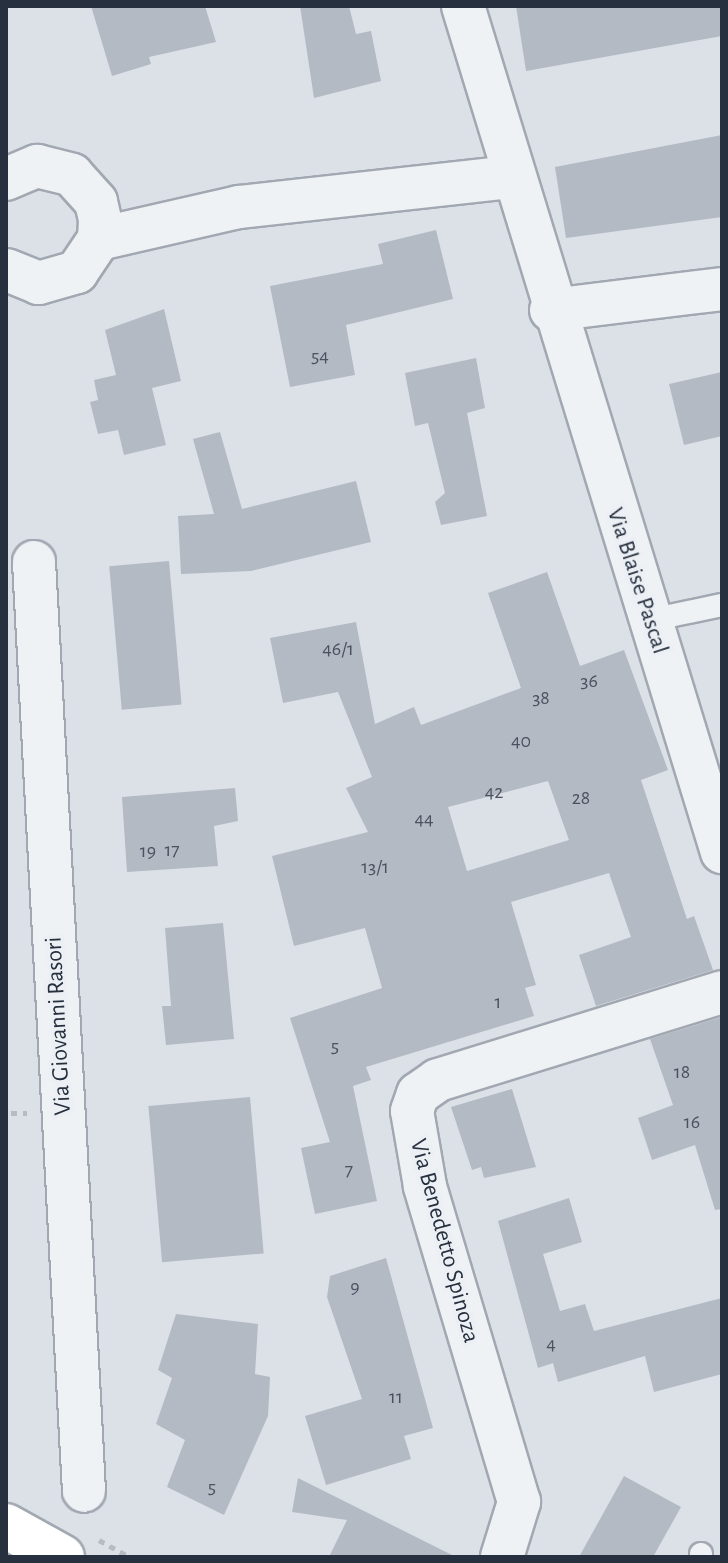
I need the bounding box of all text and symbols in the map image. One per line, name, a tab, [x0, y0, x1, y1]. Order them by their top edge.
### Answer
house number: 54	[311, 344, 329, 368]
street label: Via Blaise Pascal	[600, 504, 674, 658]
house number: 46/1	[322, 637, 354, 661]
house number: 36	[580, 669, 598, 693]
house number: 38	[532, 686, 550, 710]
house number: 40	[511, 729, 531, 753]
house number: 42	[485, 780, 503, 804]
house number: 28	[572, 786, 590, 810]
house number: 44	[414, 807, 434, 831]
house number: 17	[164, 838, 180, 862]
house number: 19	[140, 839, 156, 863]
house number: 13/1	[361, 855, 389, 879]
street label: Via Giovanni Rasori	[40, 936, 78, 1116]
house number: 1	[495, 990, 501, 1014]
house number: 5	[331, 1034, 339, 1058]
house number: 18	[674, 1060, 690, 1084]
house number: 16	[684, 1110, 700, 1134]
street label: Via Benedetto Spinoza	[403, 1136, 485, 1346]
house number: 7	[345, 1158, 353, 1182]
house number: 9	[350, 1275, 360, 1299]
house number: 4	[546, 1332, 556, 1356]
house number: 11	[389, 1385, 403, 1409]
house number: 5	[208, 1475, 216, 1499]

